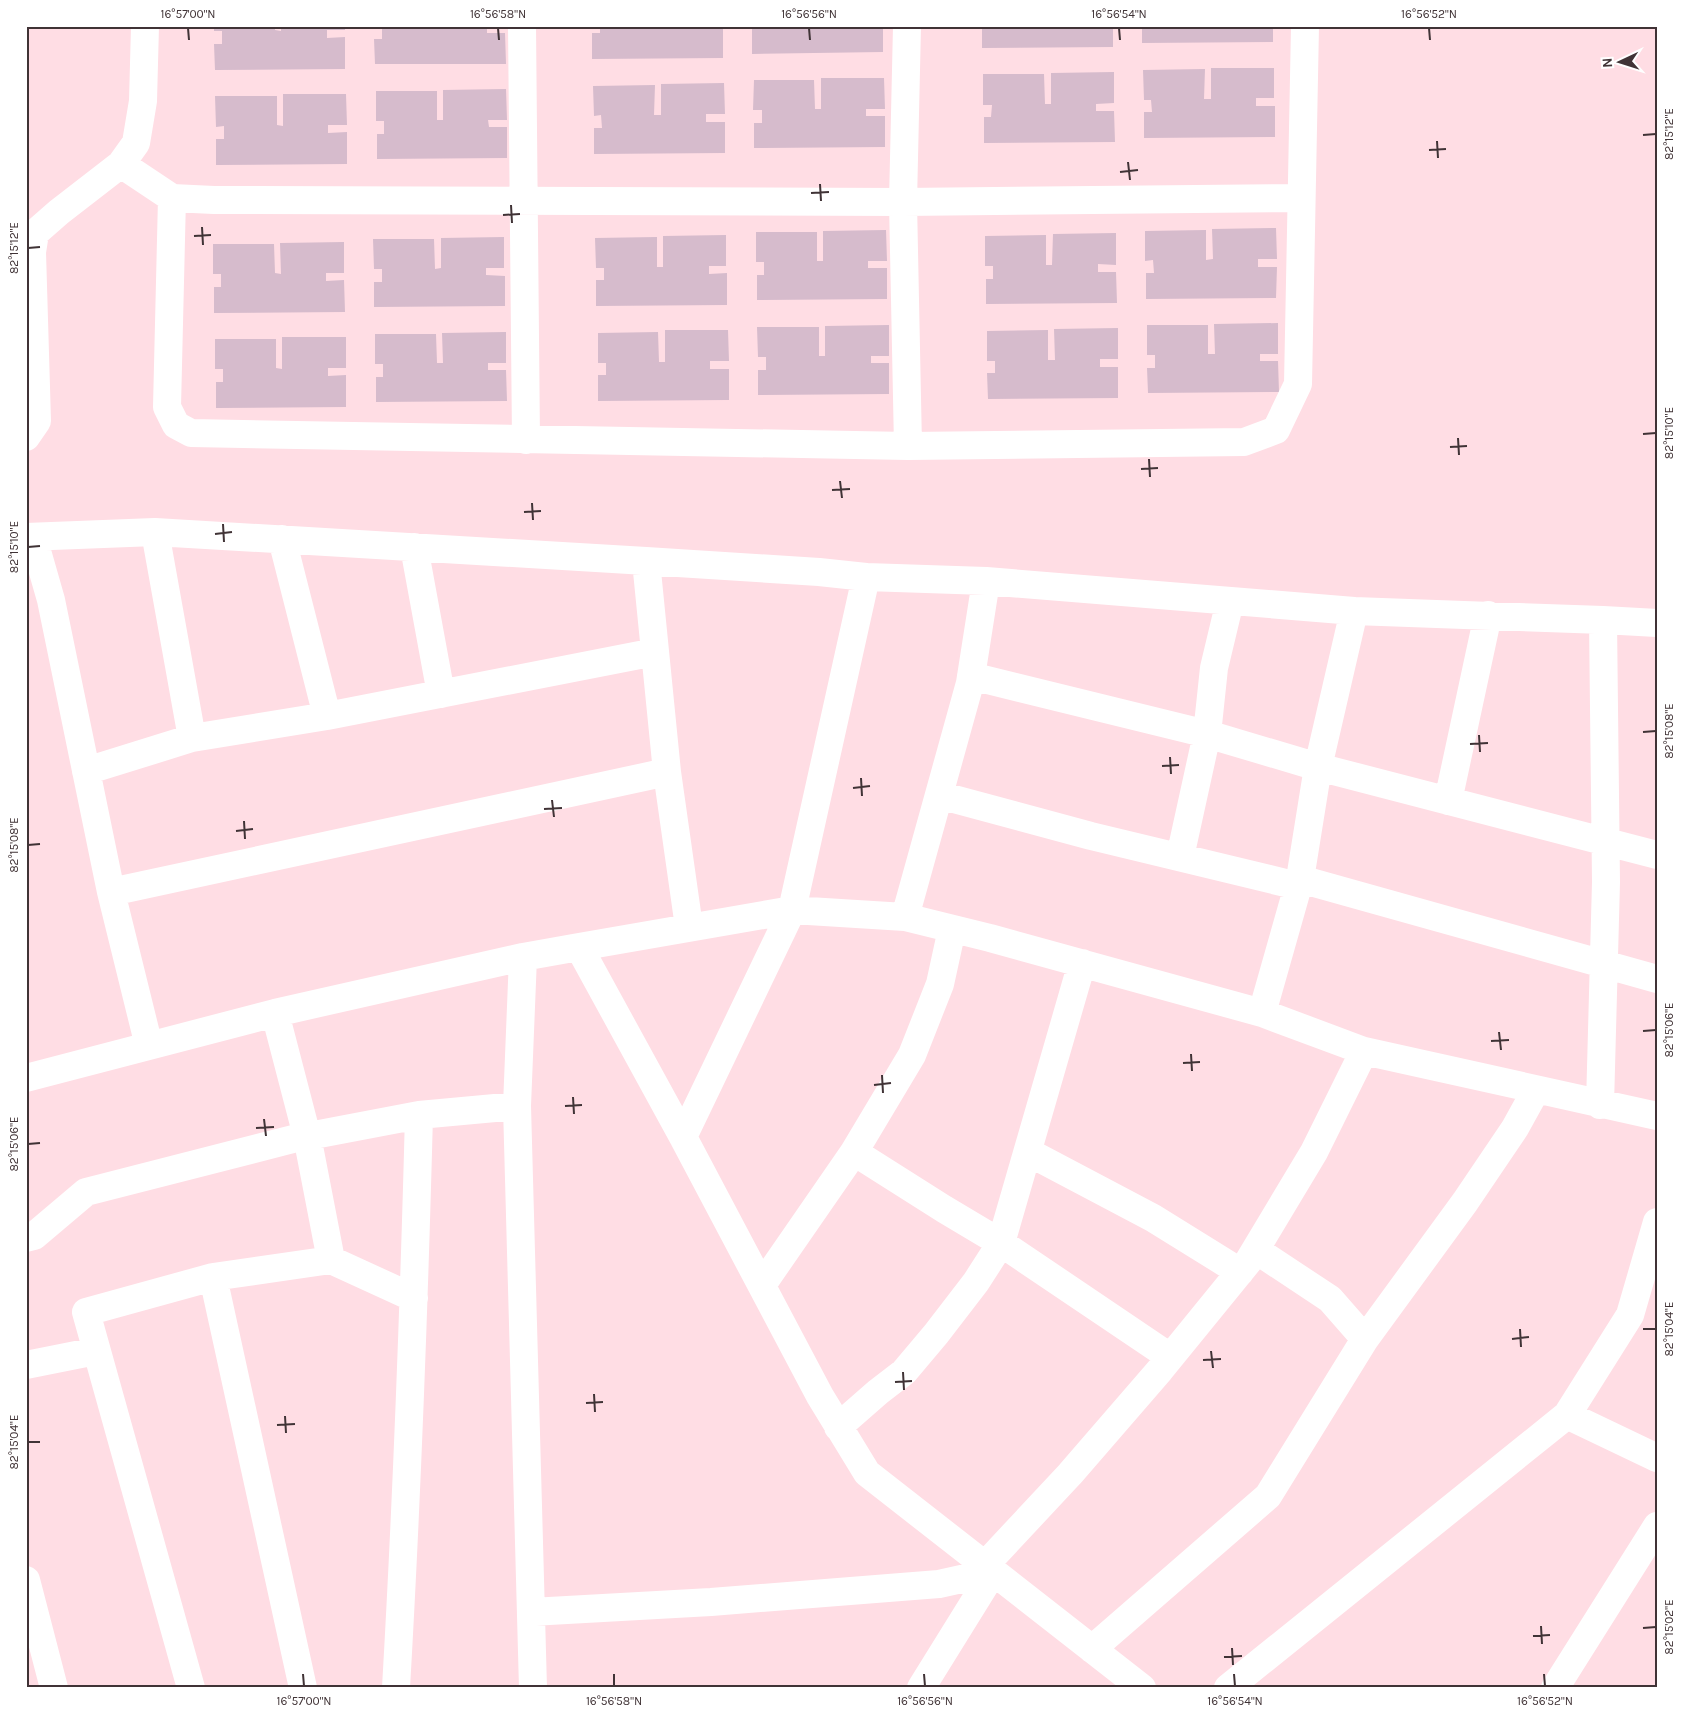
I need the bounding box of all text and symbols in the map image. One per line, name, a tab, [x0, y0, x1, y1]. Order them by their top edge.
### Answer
text: 16°57'00"N	[160, 7, 216, 21]
text: 16°56'58"N	[470, 7, 526, 21]
text: 16°56'56"N	[781, 7, 837, 21]
text: 16°56'54"N	[1091, 7, 1147, 21]
text: 16°56'52"N	[1401, 7, 1457, 21]
north arrow	[1596, 38, 1646, 88]
text: N	[1599, 57, 1616, 68]
text: 82°15'12"E	[1662, 108, 1676, 160]
text: 82°15'12"E	[7, 222, 21, 274]
text: 82°15'10"E	[1662, 407, 1676, 459]
text: 82°15'10"E	[7, 521, 21, 573]
text: 82°15'08"E	[1662, 703, 1676, 759]
text: 82°15'08"E	[7, 817, 21, 873]
text: 82°15'06"E	[1662, 1002, 1676, 1058]
text: 82°15'06"E	[7, 1116, 21, 1172]
text: 82°15'04"E	[1662, 1301, 1676, 1357]
text: 82°15'04"E	[7, 1414, 21, 1470]
text: 82°15'02"E	[1662, 1599, 1676, 1655]
text: 16°57'00"N	[276, 1694, 332, 1708]
text: 16°56'58"N	[586, 1694, 642, 1708]
text: 16°56'56"N	[897, 1694, 953, 1708]
text: 16°56'54"N	[1207, 1694, 1263, 1708]
text: 16°56'52"N	[1517, 1694, 1573, 1708]

